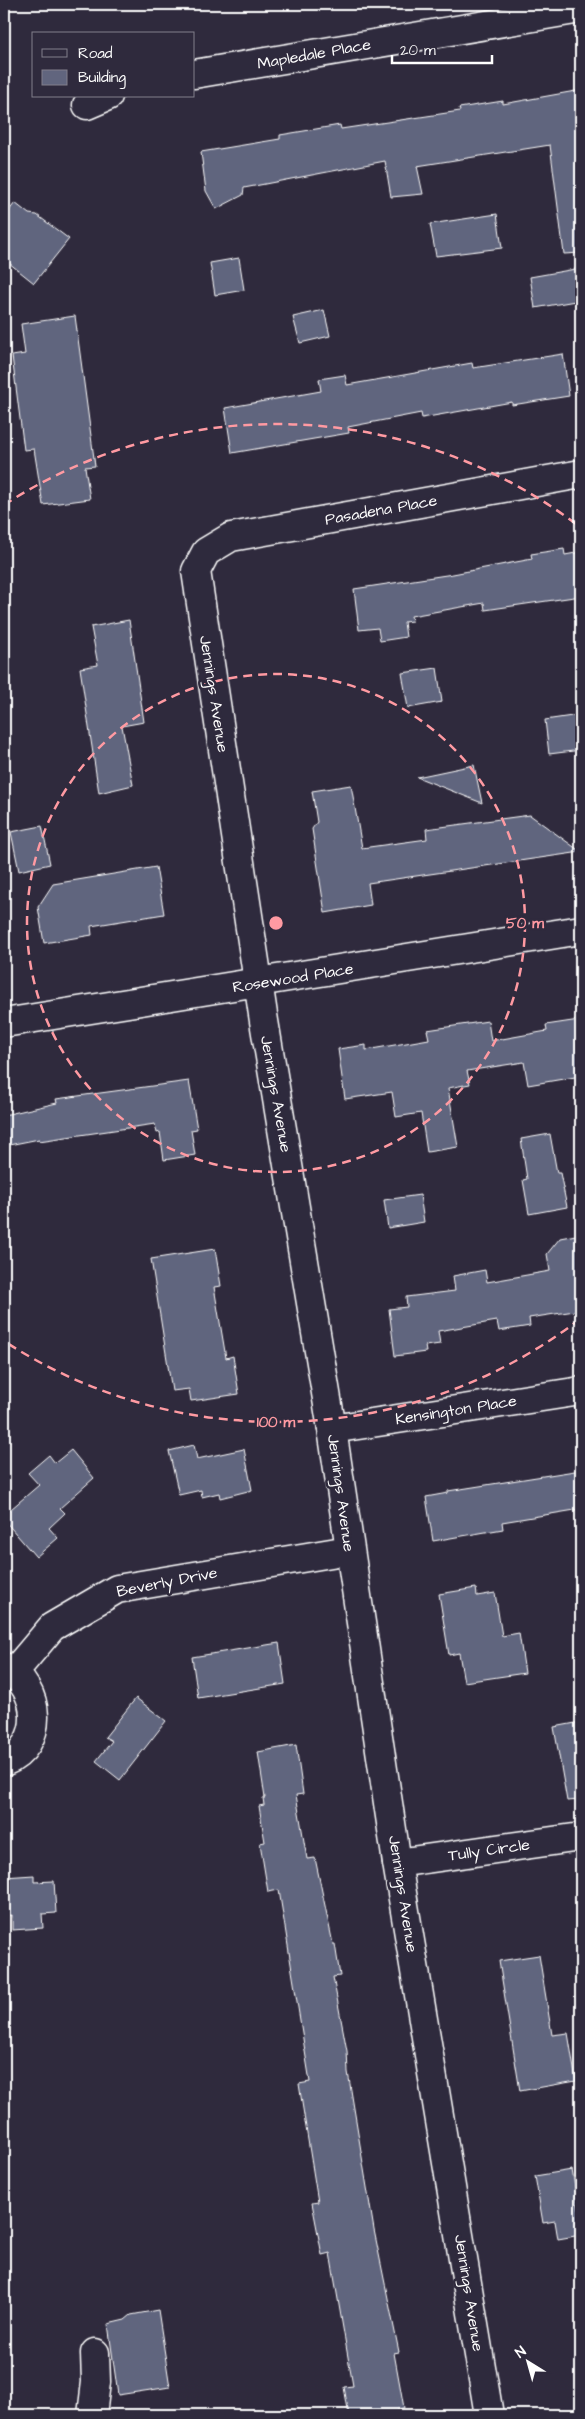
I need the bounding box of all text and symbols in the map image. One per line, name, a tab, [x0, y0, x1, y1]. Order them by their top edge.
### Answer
legend	[32, 32, 195, 98]
scale bar	[392, 32, 492, 64]
street label: Mapledale Place	[255, 33, 373, 75]
text: 20 m	[400, 40, 436, 61]
text: Road	[78, 43, 113, 64]
text: Building	[78, 67, 126, 89]
street label: Pasadena Place	[323, 489, 439, 531]
street label: Jennings Avenue	[193, 634, 234, 755]
text: 50 m	[506, 913, 544, 934]
centre of rings	[267, 914, 285, 932]
street label: Rosewood Place	[231, 958, 355, 998]
street label: Jennings Avenue	[254, 1034, 297, 1155]
street label: Kensington Place	[394, 1389, 519, 1431]
text: 100 m	[257, 1412, 296, 1433]
street label: Jennings Avenue	[321, 1433, 360, 1554]
street label: Beverly Drive	[115, 1561, 220, 1604]
street label: Tully Circle	[447, 1833, 532, 1868]
street label: Jennings Avenue	[382, 1834, 423, 1955]
street label: Jennings Avenue	[448, 2233, 489, 2354]
north arrow	[502, 2336, 552, 2386]
text: N	[511, 2342, 530, 2363]

